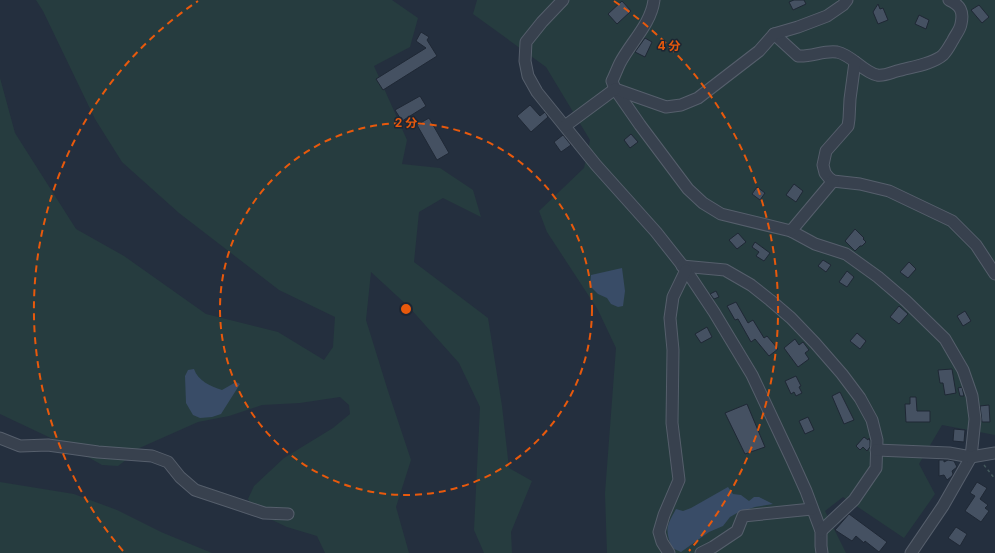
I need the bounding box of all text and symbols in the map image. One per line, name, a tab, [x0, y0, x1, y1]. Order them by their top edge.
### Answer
text: 4 分	[658, 38, 680, 53]
text: 2 分	[395, 115, 417, 130]
centre of rings	[399, 302, 413, 316]

